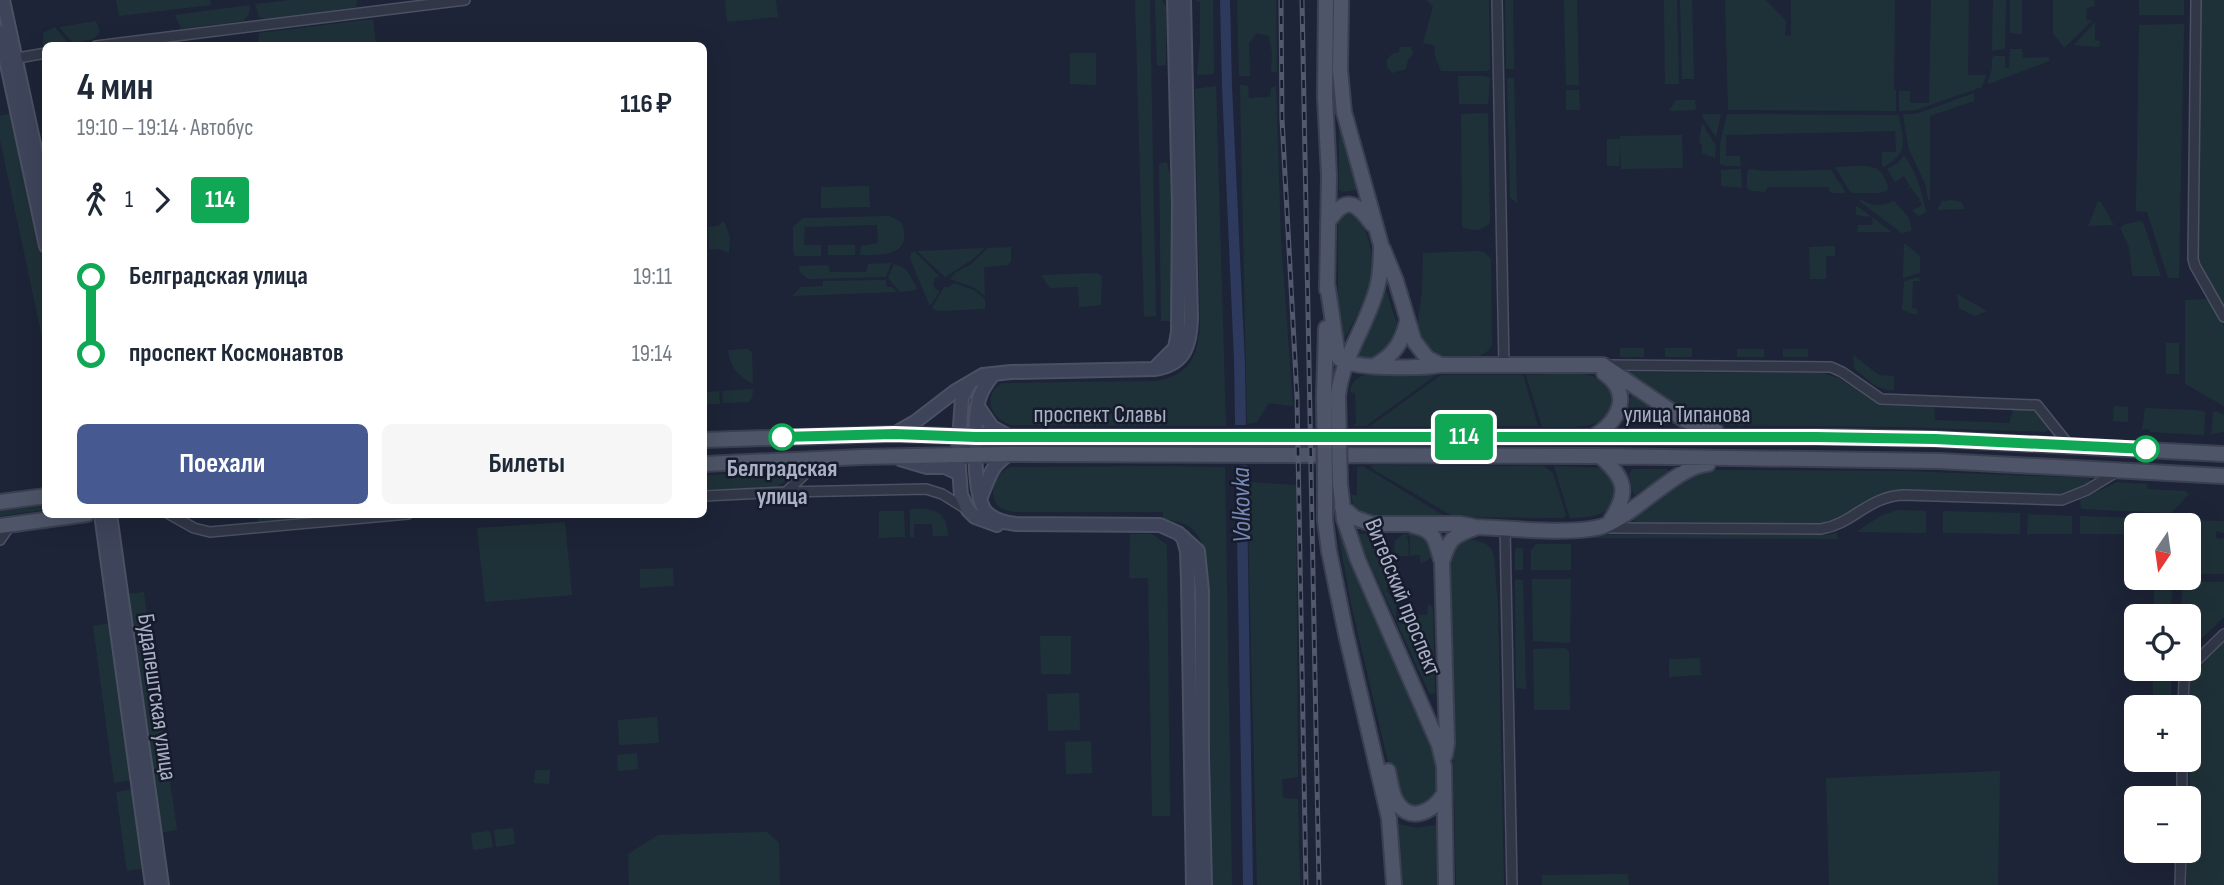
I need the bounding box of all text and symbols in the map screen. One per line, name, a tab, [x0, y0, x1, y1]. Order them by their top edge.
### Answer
text: 4 мин	[77, 65, 153, 110]
text: 116 ₽	[620, 89, 672, 120]
text: 19:10 – 19:14 · Автобус	[77, 114, 253, 142]
icon: walk	[77, 181, 115, 219]
icon: forward	[143, 181, 181, 219]
text: 114	[205, 185, 235, 214]
text: 1	[125, 186, 133, 214]
text: Белградская улица	[129, 261, 308, 292]
text: 19:11	[633, 263, 672, 291]
text: проспект Космонавтов	[129, 338, 344, 369]
text: 19:14	[632, 340, 672, 368]
street label: проспект Славы	[1034, 400, 1166, 429]
street label: улица Типанова	[1624, 400, 1750, 429]
line badge: 114	[1424, 414, 1504, 460]
text: 114	[1449, 422, 1479, 451]
button: Поехали	[77, 424, 368, 504]
button: Билеты	[382, 424, 672, 504]
marker: Белградская улица	[769, 424, 795, 450]
unlabelled marker	[2133, 436, 2159, 462]
place label: Белградская улица	[727, 454, 837, 511]
water label: Volkovka	[1226, 467, 1258, 543]
north arrow	[2124, 513, 2202, 590]
map controls	[2124, 513, 2201, 863]
street label: Витебский проспект	[1358, 514, 1448, 680]
button: locate	[2124, 604, 2201, 681]
street label: Будапештская улица	[131, 612, 183, 782]
button: +	[2124, 695, 2201, 772]
button: −	[2124, 786, 2201, 863]

